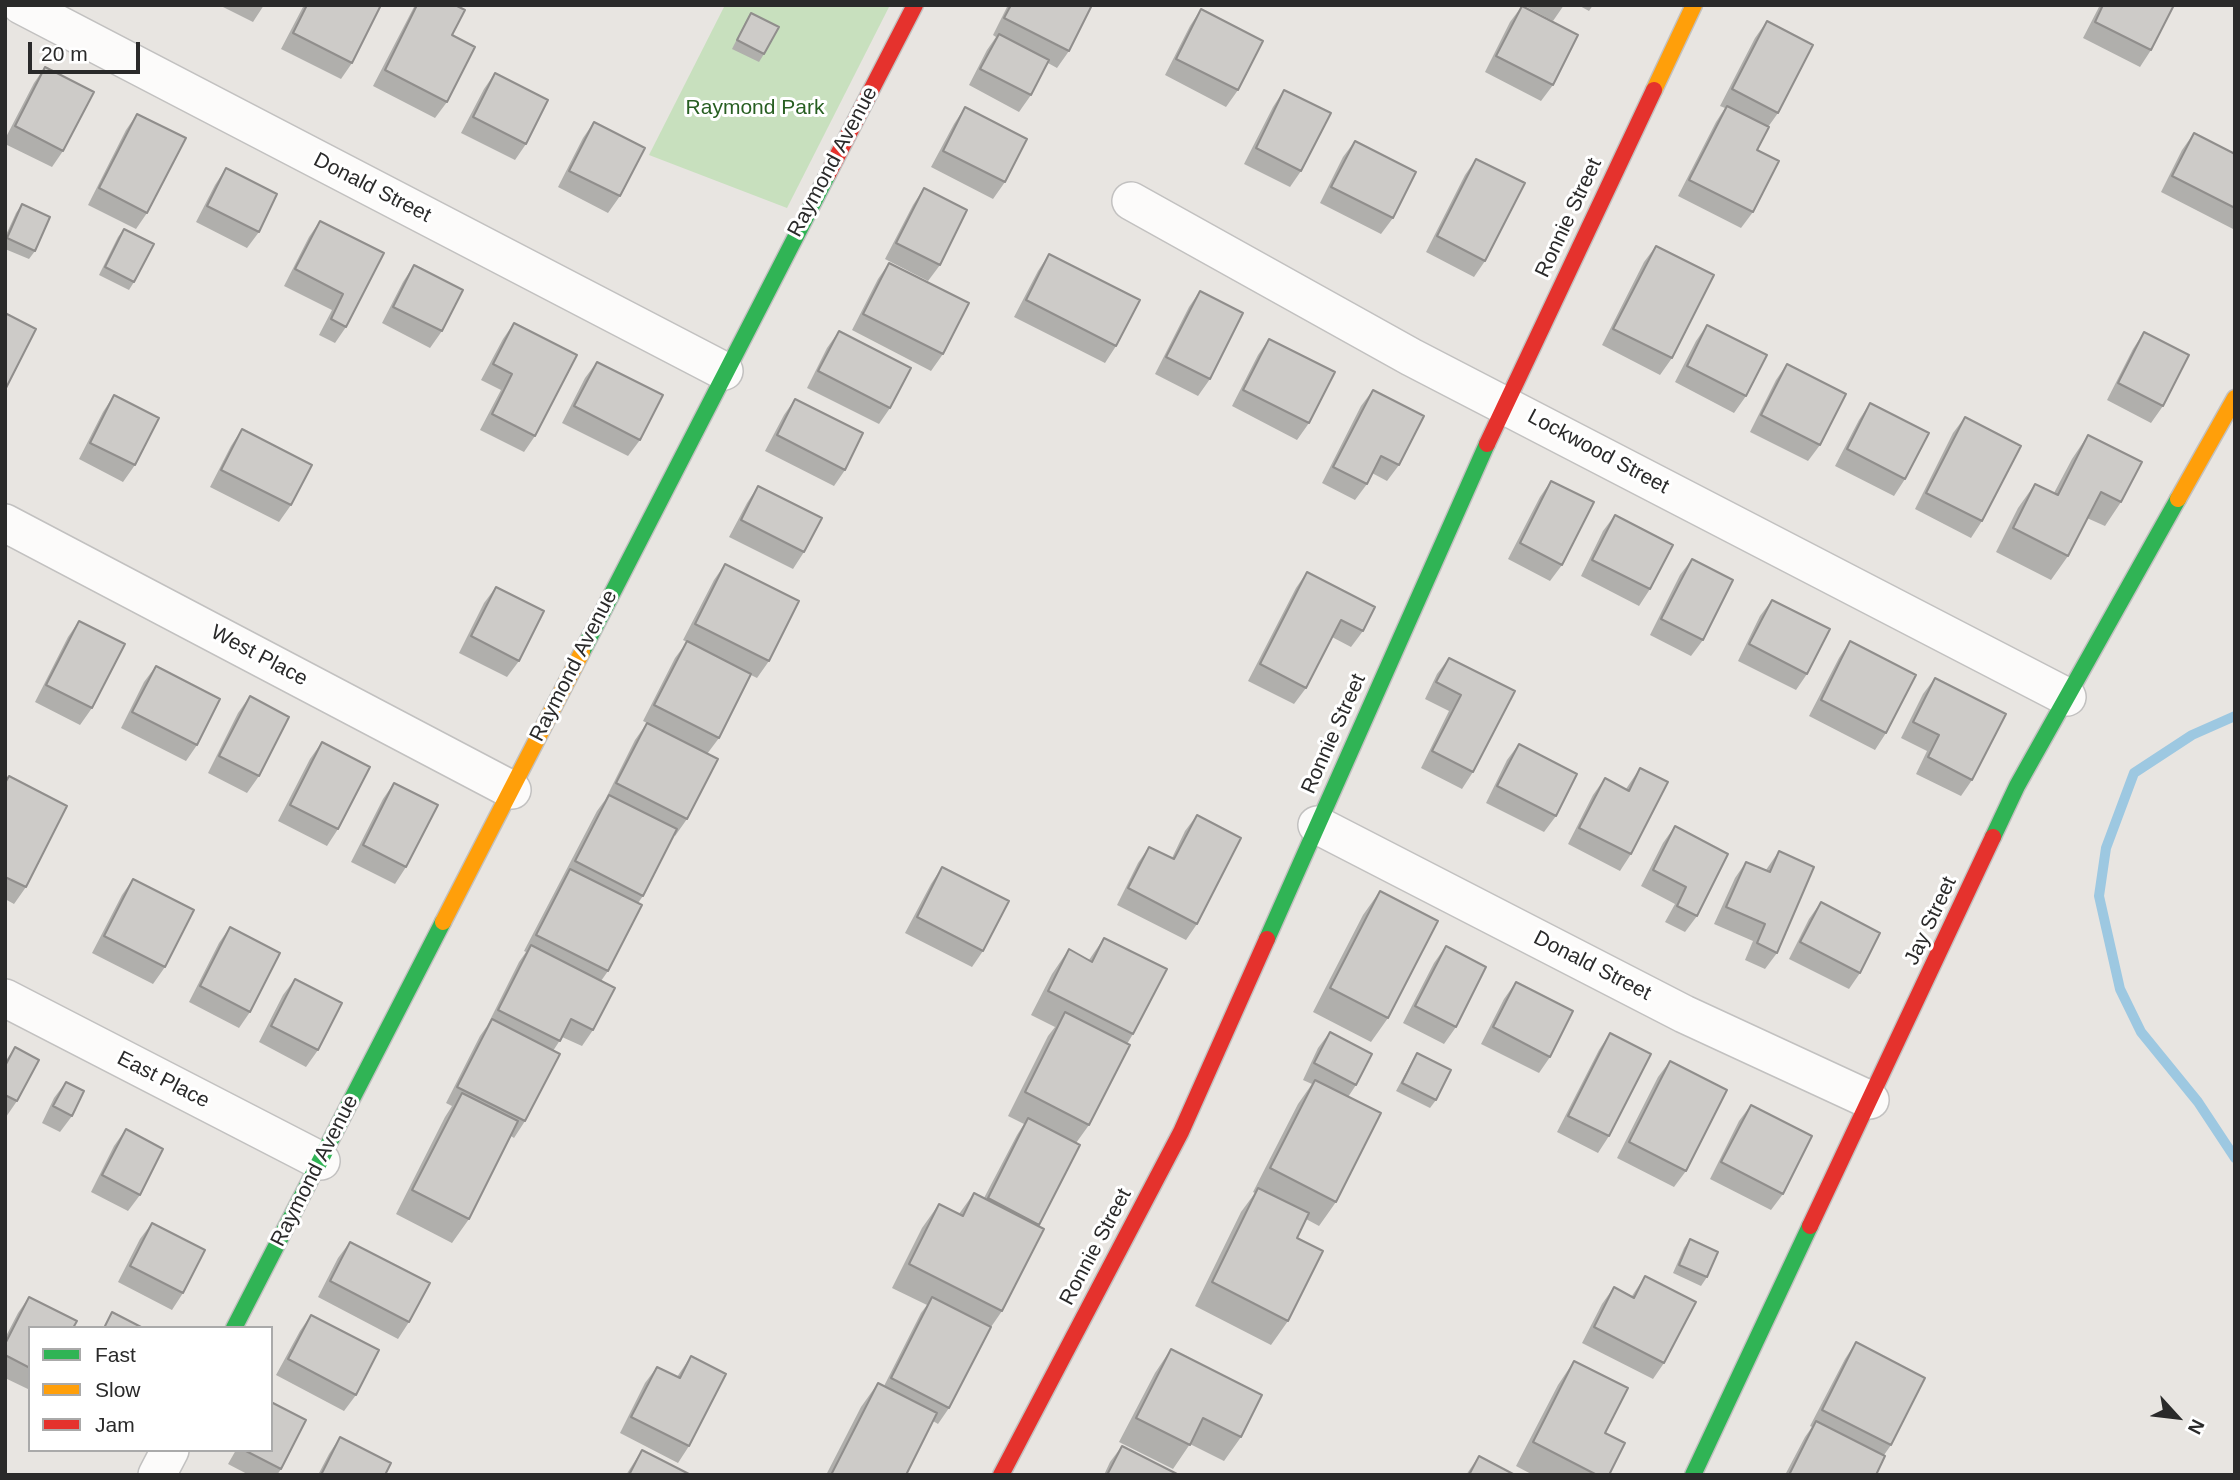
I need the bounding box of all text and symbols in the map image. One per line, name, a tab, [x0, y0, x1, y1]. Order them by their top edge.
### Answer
scale bar	[32, 28, 144, 72]
text: 20 m	[41, 42, 88, 65]
street label: Raymond Avenue	[783, 83, 883, 241]
park label: Raymond Park	[686, 95, 824, 121]
street label: Donald Street	[309, 148, 435, 228]
street label: Ronnie Street	[1530, 154, 1608, 282]
street label: Lockwood Street	[1523, 404, 1673, 500]
street label: Raymond Avenue	[525, 586, 623, 746]
street label: West Place	[206, 620, 312, 692]
street label: Ronnie Street	[1296, 670, 1372, 798]
street label: Jay Street	[1900, 873, 1962, 969]
street label: Donald Street	[1529, 926, 1655, 1006]
street label: East Place	[113, 1046, 213, 1114]
street label: Raymond Avenue	[266, 1091, 364, 1251]
street label: Ronnie Street	[1055, 1184, 1137, 1310]
legend	[28, 1326, 273, 1452]
text: Fast	[95, 1343, 136, 1366]
text: Slow	[95, 1378, 141, 1401]
north arrow	[2142, 1382, 2212, 1452]
text: Jam	[95, 1413, 135, 1436]
text: N	[2184, 1416, 2209, 1438]

